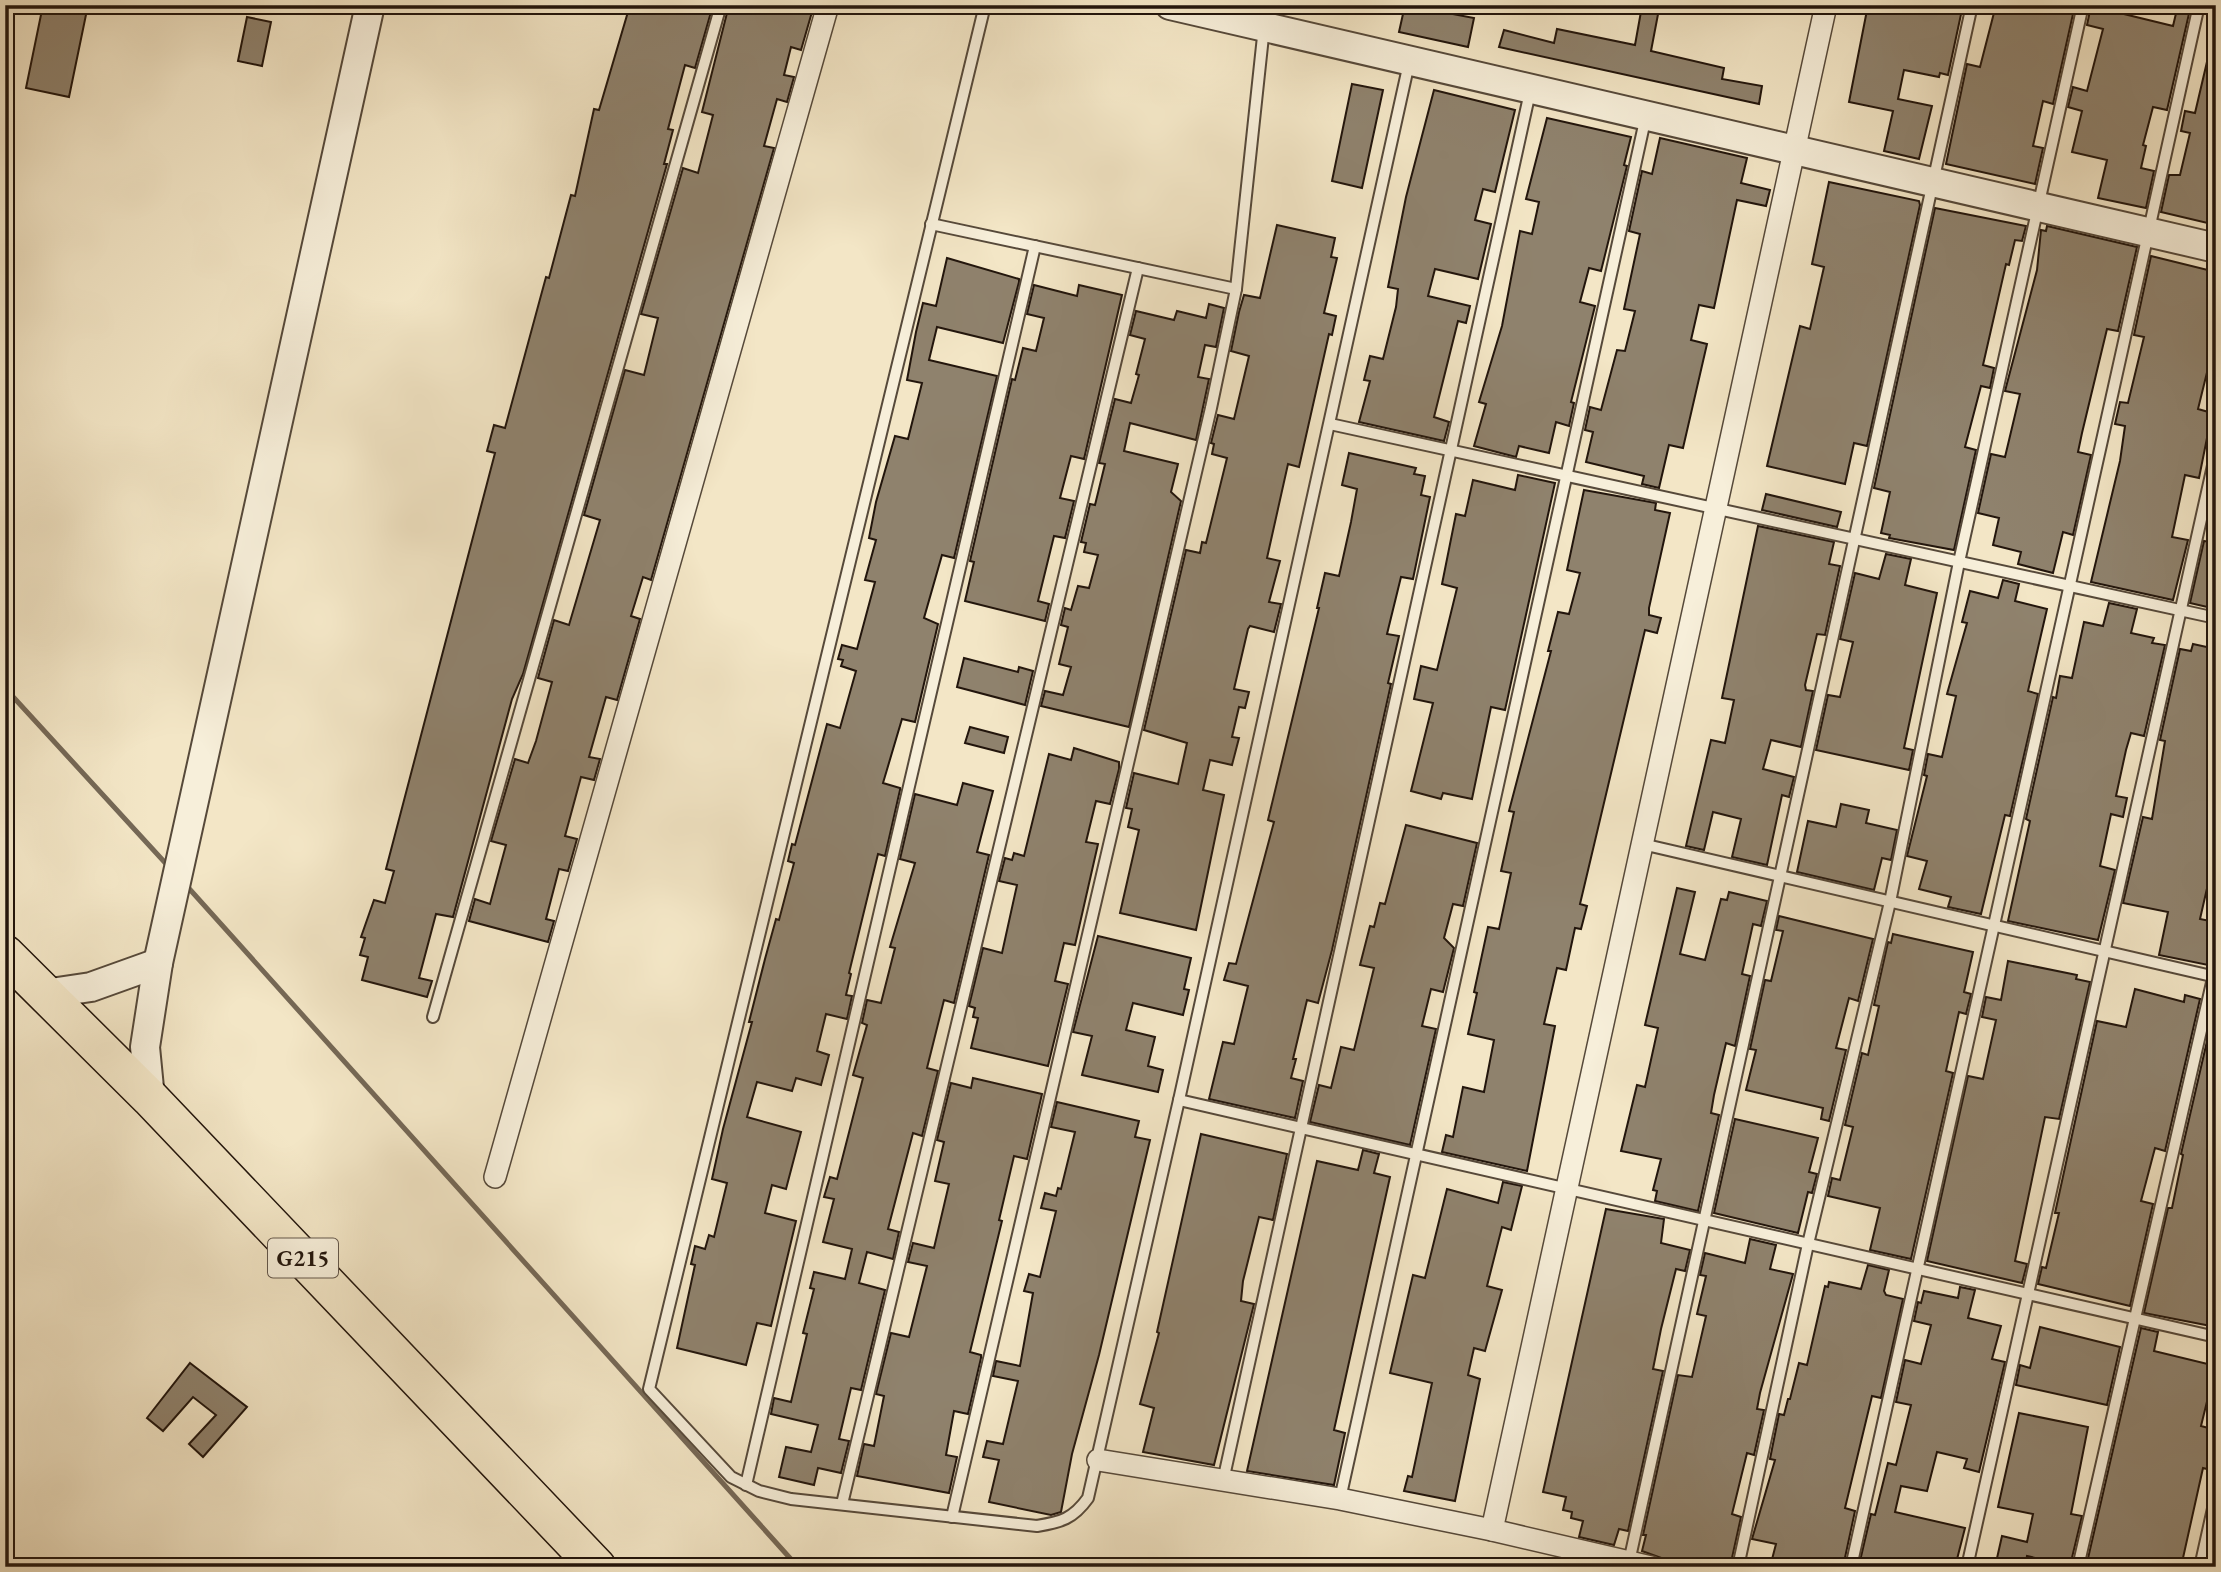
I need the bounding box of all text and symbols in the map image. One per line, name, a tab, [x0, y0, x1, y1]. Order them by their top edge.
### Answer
road number: G215	[268, 1238, 338, 1278]

